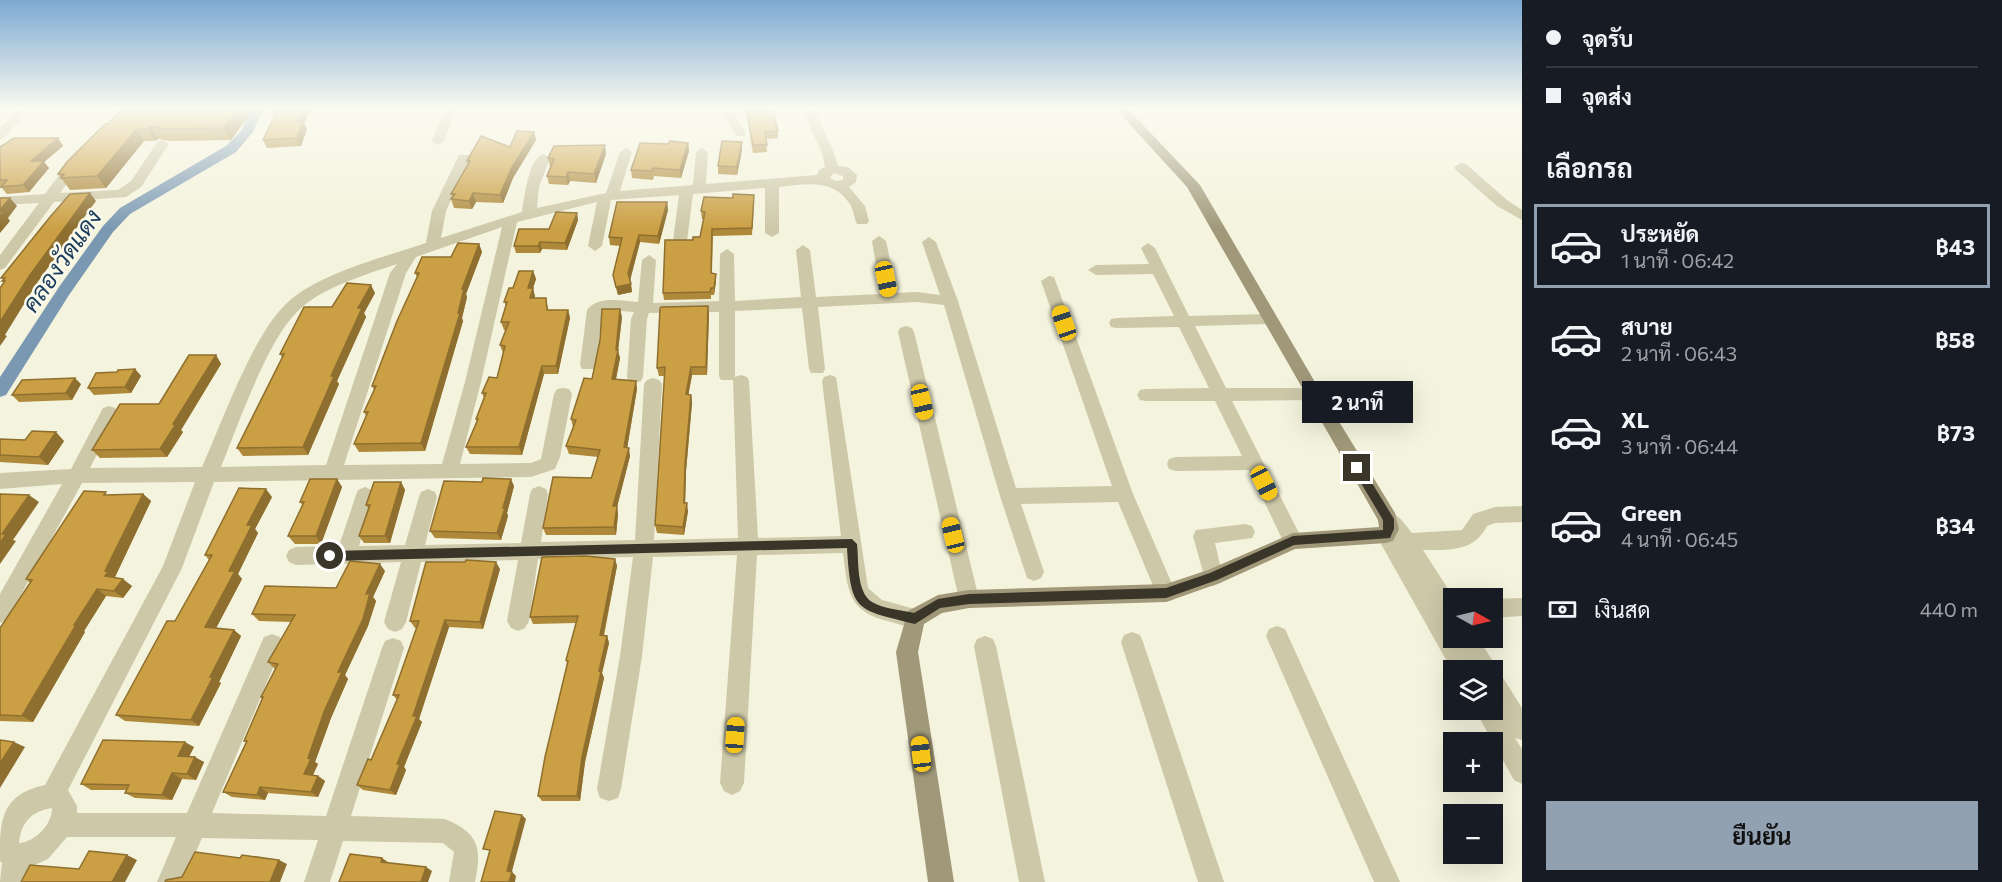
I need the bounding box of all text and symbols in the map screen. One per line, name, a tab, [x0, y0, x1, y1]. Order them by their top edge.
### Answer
text: จุดรับ	[1582, 25, 1633, 52]
text: จุดส่ง	[1582, 83, 1632, 110]
text: เลือกรถ	[1546, 151, 1633, 184]
water label: คลองวัดแดง	[15, 203, 107, 317]
icon: car	[1549, 219, 1603, 273]
text: ประหยัด	[1621, 220, 1699, 247]
text: ฿43	[1935, 233, 1975, 260]
text: 1 นาที · 06:42	[1621, 248, 1734, 272]
car	[873, 260, 899, 298]
car	[1050, 303, 1078, 343]
icon: car	[1549, 312, 1603, 366]
text: สบาย	[1621, 313, 1673, 340]
text: ฿58	[1935, 326, 1975, 353]
text: 2 นาที · 06:43	[1621, 341, 1737, 365]
callout: 2 นาที	[1302, 381, 1412, 423]
car	[909, 382, 935, 422]
text: 2 นาที	[1332, 390, 1383, 414]
icon: car	[1549, 405, 1603, 459]
text: XL	[1621, 406, 1649, 433]
text: ฿73	[1937, 419, 1975, 446]
text: 3 นาที · 06:44	[1621, 434, 1738, 458]
route end	[1343, 454, 1370, 481]
car	[1248, 463, 1280, 503]
icon: car	[1549, 498, 1603, 552]
text: Green	[1621, 499, 1682, 526]
text: ฿34	[1935, 512, 1975, 539]
car	[940, 515, 966, 555]
text: 4 นาที · 06:45	[1621, 527, 1738, 551]
route start	[316, 542, 343, 569]
north arrow	[1443, 588, 1503, 648]
map controls	[1443, 588, 1503, 864]
icon: cash	[1546, 593, 1579, 626]
text: เงินสด	[1594, 596, 1651, 623]
text: 440 m	[1920, 597, 1978, 621]
button: layers	[1443, 660, 1503, 720]
car	[725, 716, 745, 754]
button: +	[1443, 732, 1503, 792]
car	[910, 735, 932, 773]
button: ยืนยัน	[1546, 801, 1978, 870]
button: −	[1443, 804, 1503, 864]

